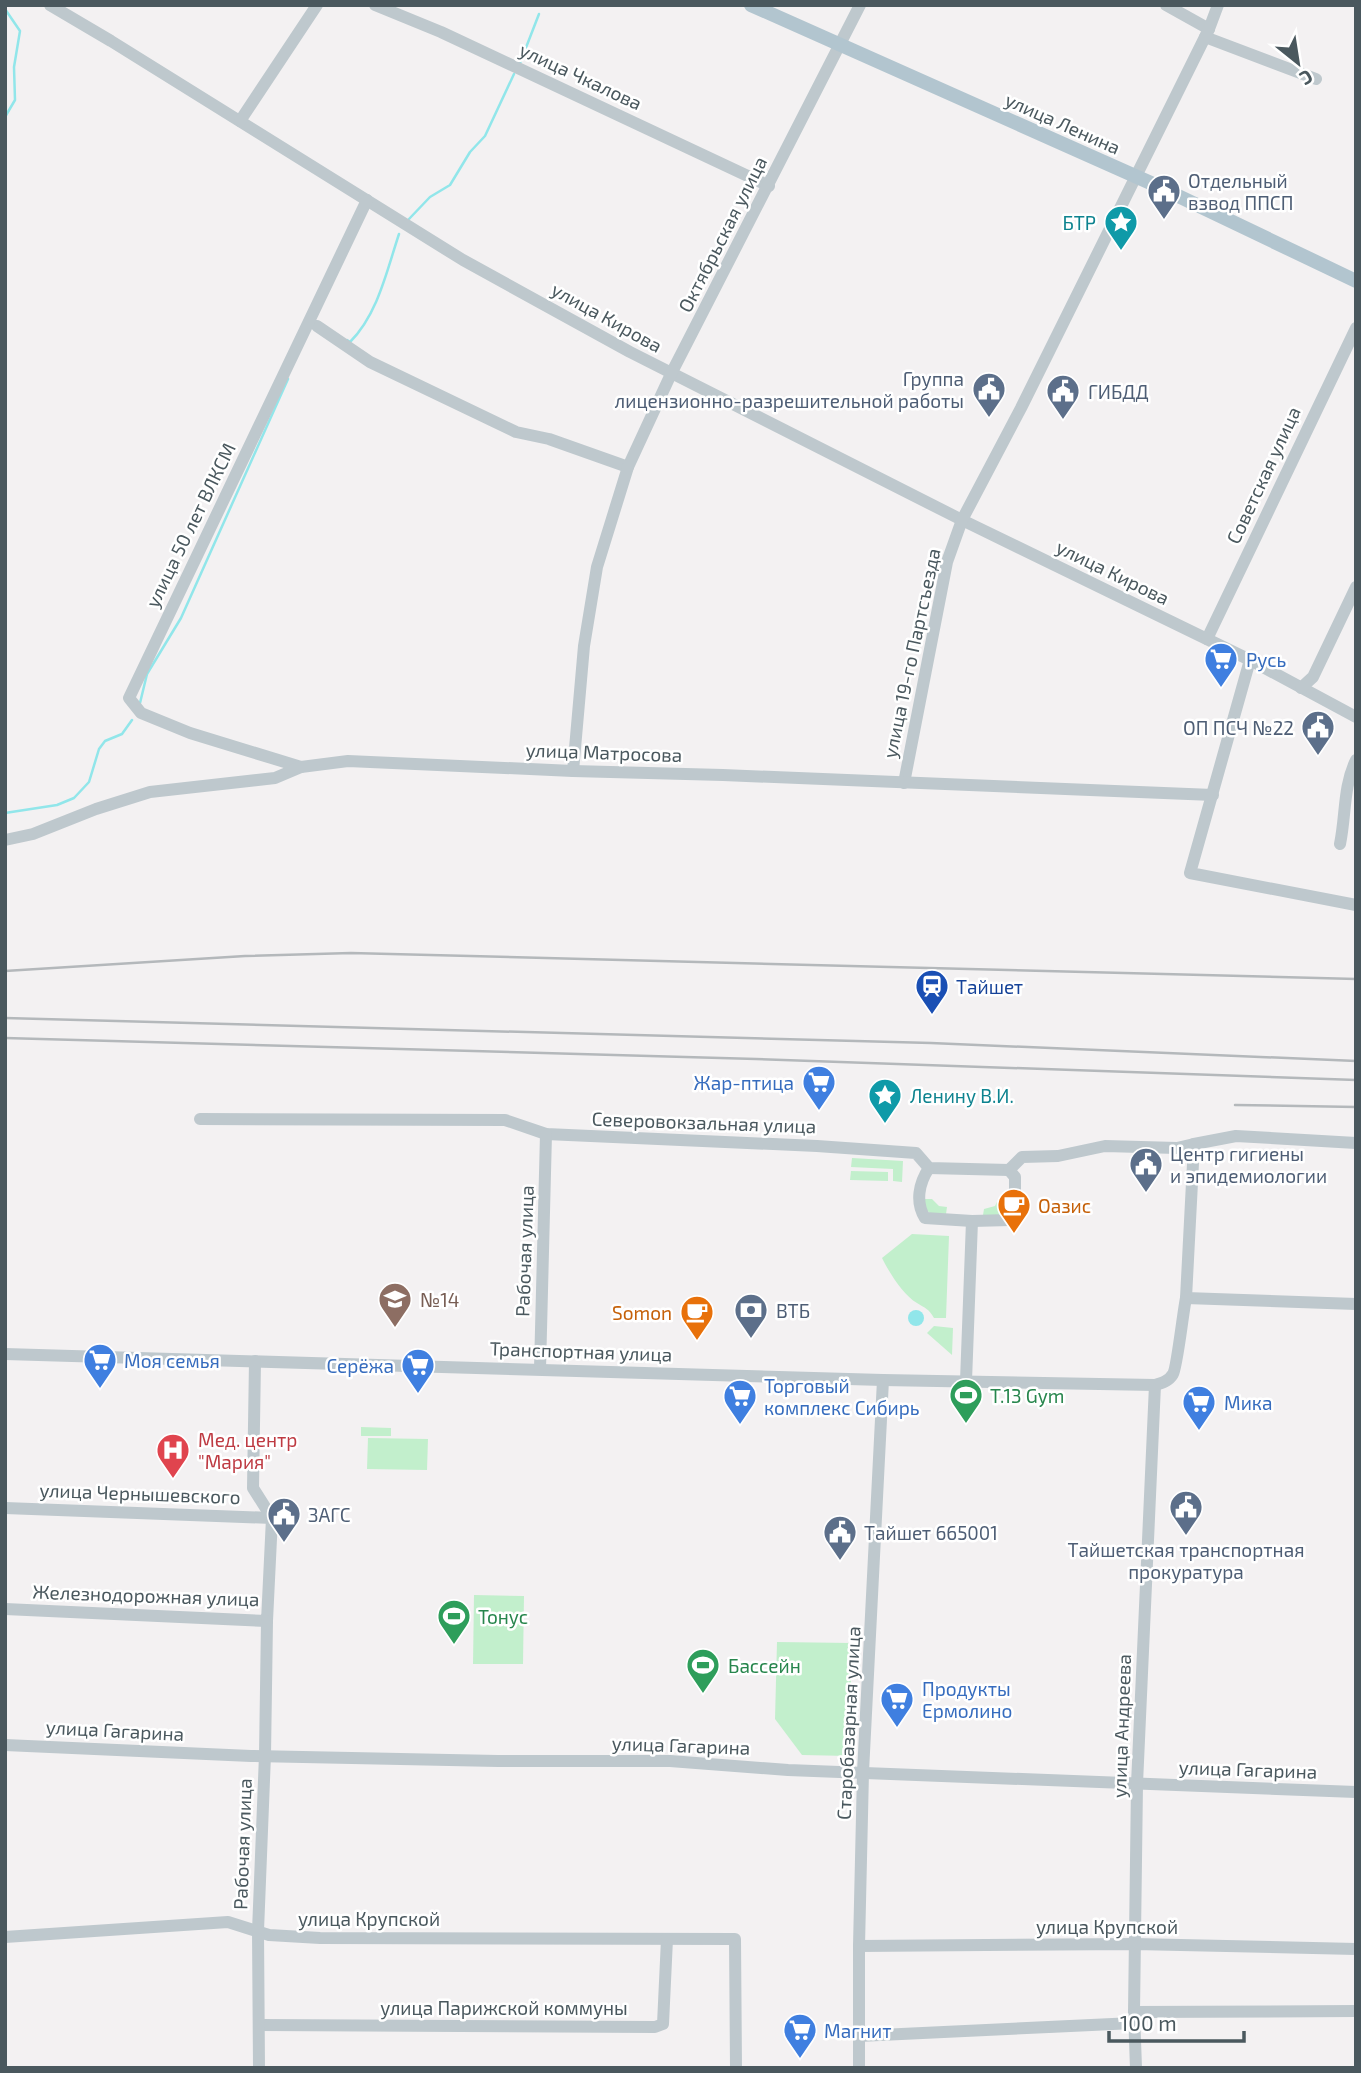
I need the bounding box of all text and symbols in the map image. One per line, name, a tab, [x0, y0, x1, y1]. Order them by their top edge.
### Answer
north arrow	[1263, 28, 1333, 98]
street label: улица Чкалова	[516, 38, 646, 115]
text: С	[1296, 65, 1317, 91]
street label: улица Ленина	[1001, 87, 1124, 160]
street label: Октябрьская улица	[673, 152, 772, 316]
place label: Отдельный взвод ППСП	[1188, 169, 1293, 214]
public building icon: Отдельный взвод ППСП	[1145, 172, 1183, 221]
place icon: БТР	[1102, 203, 1140, 252]
place label: БТР	[1062, 211, 1096, 234]
street label: улица Кирова	[547, 277, 666, 358]
place label: Группа лицензионно-разрешительной работы	[615, 367, 964, 412]
public building icon: Группа лицензионно-разрешительной работы	[970, 370, 1008, 419]
public building icon: ГИБДД	[1044, 372, 1082, 421]
place label: ГИБДД	[1088, 380, 1149, 403]
street label: Советская улица	[1221, 403, 1306, 548]
street label: улица 50 лет ВЛКСМ	[140, 439, 241, 611]
street label: улица Кирова	[1052, 535, 1173, 610]
street label: улица 19-го Партсъезда	[878, 546, 945, 760]
supermarket icon: Русь	[1202, 640, 1240, 689]
place label: Русь	[1246, 648, 1286, 672]
public building icon: ОП ПСЧ №22	[1299, 708, 1337, 757]
place label: ОП ПСЧ №22	[1183, 716, 1294, 739]
street label: улица Матросова	[525, 738, 683, 767]
station icon: Тайшет	[913, 967, 951, 1016]
place label: Тайшет	[956, 975, 1023, 998]
supermarket icon: Жар-птица	[800, 1063, 838, 1112]
place label: Жар-птица	[693, 1071, 794, 1094]
place icon: Ленину В.И.	[866, 1076, 904, 1125]
place label: Ленину В.И.	[910, 1084, 1014, 1108]
street label: Северовокзальная улица	[591, 1107, 817, 1138]
place label: Центр гигиены и эпидемиологии	[1170, 1142, 1327, 1187]
public building icon: Центр гигиены и эпидемиологии	[1127, 1145, 1165, 1194]
street label: Рабочая улица	[510, 1185, 539, 1317]
cafe icon: Оазис	[995, 1186, 1033, 1235]
place label: Оазис	[1038, 1194, 1091, 1217]
school or university icon: №14	[376, 1280, 414, 1329]
place label: №14	[420, 1288, 460, 1311]
bank icon: ВТБ	[732, 1291, 770, 1340]
cafe icon: Somon	[678, 1293, 716, 1342]
place label: ВТБ	[776, 1299, 810, 1322]
place label: Somon	[612, 1301, 672, 1324]
street label: Транспортная улица	[489, 1336, 673, 1367]
supermarket icon: Моя семья	[81, 1341, 119, 1390]
supermarket icon: Серёжа	[399, 1346, 437, 1395]
place label: Моя семья	[124, 1349, 220, 1372]
place label: Серёжа	[326, 1354, 394, 1377]
place label: Торговый комплекс Сибирь	[764, 1374, 920, 1419]
sports icon: T.13 Gym	[947, 1376, 985, 1425]
supermarket icon: Торговый комплекс Сибирь	[721, 1377, 759, 1426]
supermarket icon: Мика	[1180, 1383, 1218, 1432]
place label: T.13 Gym	[990, 1384, 1064, 1407]
place label: Мика	[1224, 1391, 1273, 1414]
place label: Мед. центр "Мария"	[198, 1428, 297, 1473]
hospital icon: Мед. центр "Мария"	[154, 1431, 192, 1480]
street label: улица Чернышевского	[39, 1478, 241, 1509]
public building icon: Тайшетская транспортная прокуратура	[1167, 1488, 1205, 1537]
public building icon: ЗАГС	[265, 1495, 303, 1544]
place label: ЗАГС	[308, 1503, 351, 1526]
public building icon: Тайшет 665001	[821, 1513, 859, 1562]
place label: Тайшет 665001	[864, 1521, 998, 1544]
place label: Тайшетская транспортная прокуратура	[1068, 1538, 1304, 1584]
street label: Железнодорожная улица	[32, 1580, 260, 1611]
sports icon: Тонус	[435, 1597, 473, 1646]
place label: Тонус	[478, 1605, 528, 1629]
street label: Старобазарная улица	[831, 1625, 866, 1821]
sports icon: Бассейн	[684, 1646, 722, 1695]
place label: Бассейн	[728, 1654, 801, 1677]
street label: улица Андреева	[1107, 1654, 1136, 1798]
place label: Продукты Ермолино	[922, 1677, 1012, 1722]
supermarket icon: Продукты Ермолино	[878, 1680, 916, 1729]
street label: улица Гагарина	[45, 1715, 185, 1746]
street label: улица Гагарина	[611, 1731, 751, 1760]
street label: улица Гагарина	[1178, 1755, 1318, 1784]
street label: Рабочая улица	[228, 1778, 257, 1910]
street label: улица Крупской	[298, 1907, 440, 1931]
street label: улица Крупской	[1036, 1915, 1178, 1939]
street label: улица Парижской коммуны	[380, 1996, 628, 2020]
scale bar	[1109, 2000, 1244, 2044]
text: 100 m	[1120, 2010, 1177, 2035]
supermarket icon: Магнит	[781, 2011, 819, 2060]
place label: Магнит	[824, 2019, 891, 2042]

